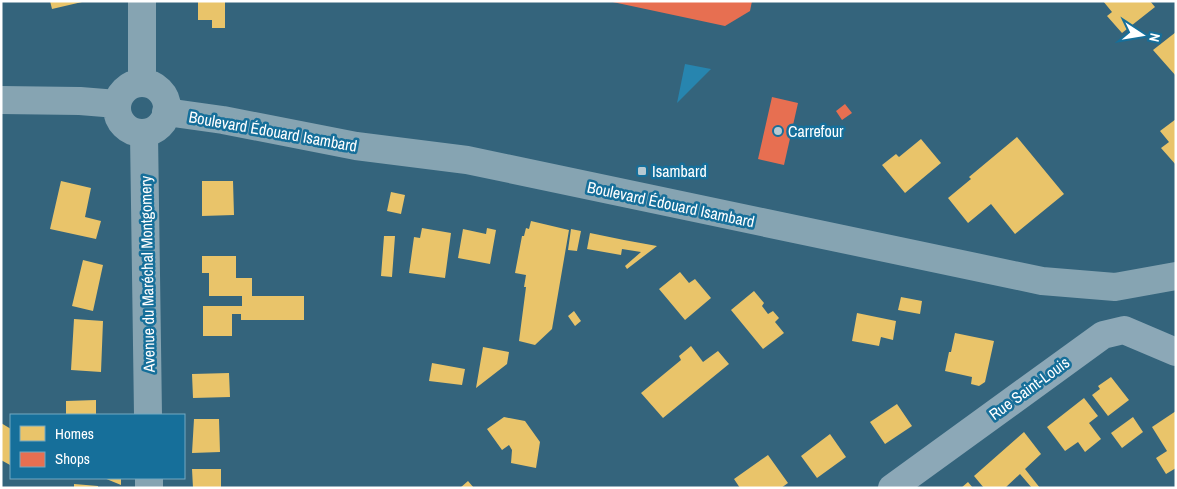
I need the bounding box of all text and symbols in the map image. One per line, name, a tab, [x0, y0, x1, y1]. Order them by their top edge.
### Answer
north arrow	[1117, 10, 1167, 60]
text: N	[1145, 32, 1164, 44]
street label: Boulevard Édouard Isambard	[187, 105, 359, 157]
place label: Carrefour	[788, 120, 844, 142]
marker: Carrefour	[772, 125, 784, 137]
place label: Isambard	[652, 160, 707, 182]
marker: Isambard	[636, 165, 648, 177]
street label: Avenue du Maréchal Montgomery	[134, 175, 160, 374]
street label: Boulevard Édouard Isambard	[585, 175, 757, 233]
street label: Rue Saint-Louis	[984, 351, 1074, 425]
legend	[10, 414, 185, 479]
text: Homes	[55, 423, 94, 444]
text: Shops	[55, 448, 90, 469]

